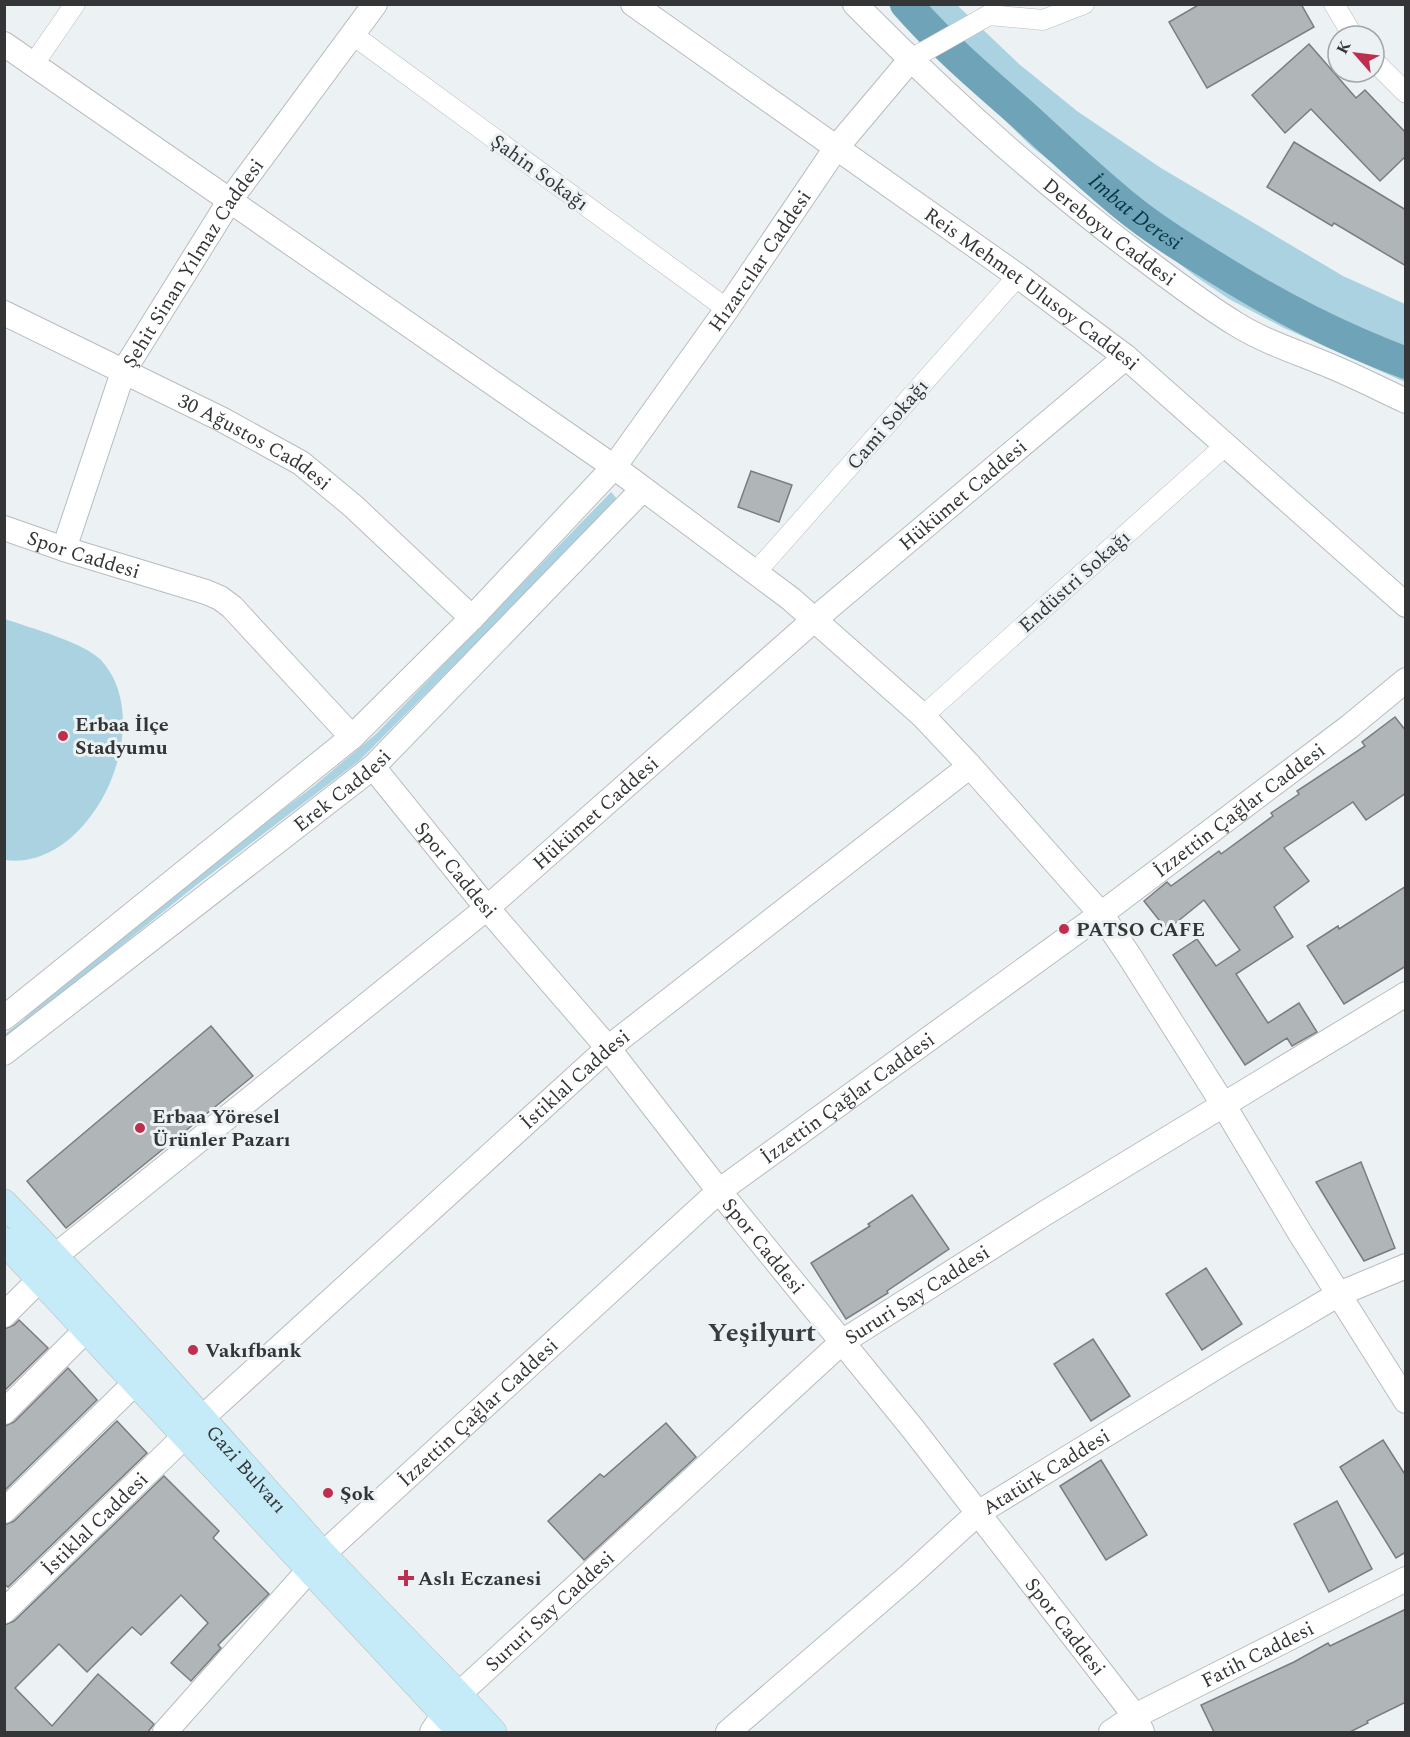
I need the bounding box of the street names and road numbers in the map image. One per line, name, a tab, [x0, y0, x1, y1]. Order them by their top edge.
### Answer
street label: Şahin Sokağı	[484, 127, 595, 219]
street label: Şehit Sinan Yılmaz Caddesi	[115, 153, 272, 374]
street label: Dereboyu Caddesi	[1036, 171, 1182, 294]
street label: Hızarcılar Caddesi	[701, 184, 819, 338]
street label: Reis Mehmet Ulusoy Caddesi	[917, 200, 1146, 378]
street label: Cami Sokağı	[840, 372, 936, 477]
street label: 30 Ağustos Caddesi	[173, 386, 337, 498]
street label: Hükümet Caddesi	[893, 432, 1034, 558]
street label: Spor Caddesi	[23, 523, 144, 587]
street label: Endüstri Sokağı	[1012, 523, 1137, 640]
street label: İzzettin Çağlar Caddesi	[1147, 736, 1332, 885]
street label: Erek Caddesi	[287, 743, 399, 840]
street label: Hükümet Caddesi	[526, 749, 666, 877]
street label: Spor Caddesi	[407, 815, 504, 925]
street label: İstiklal Caddesi	[514, 1022, 637, 1137]
street label: İzzettin Çağlar Caddesi	[755, 1025, 941, 1172]
street label: Spor Caddesi	[714, 1191, 811, 1301]
street label: Sururi Say Caddesi	[839, 1238, 996, 1353]
street label: İzzettin Çağlar Caddesi	[391, 1331, 565, 1494]
street label: Gazi Bulvarı	[198, 1418, 294, 1520]
street label: Atatürk Caddesi	[977, 1422, 1116, 1523]
street label: İstiklal Caddesi	[35, 1465, 155, 1583]
street label: Sururi Say Caddesi	[479, 1544, 622, 1679]
street label: Spor Caddesi	[1017, 1572, 1113, 1683]
street label: Fatih Caddesi	[1196, 1614, 1319, 1696]

